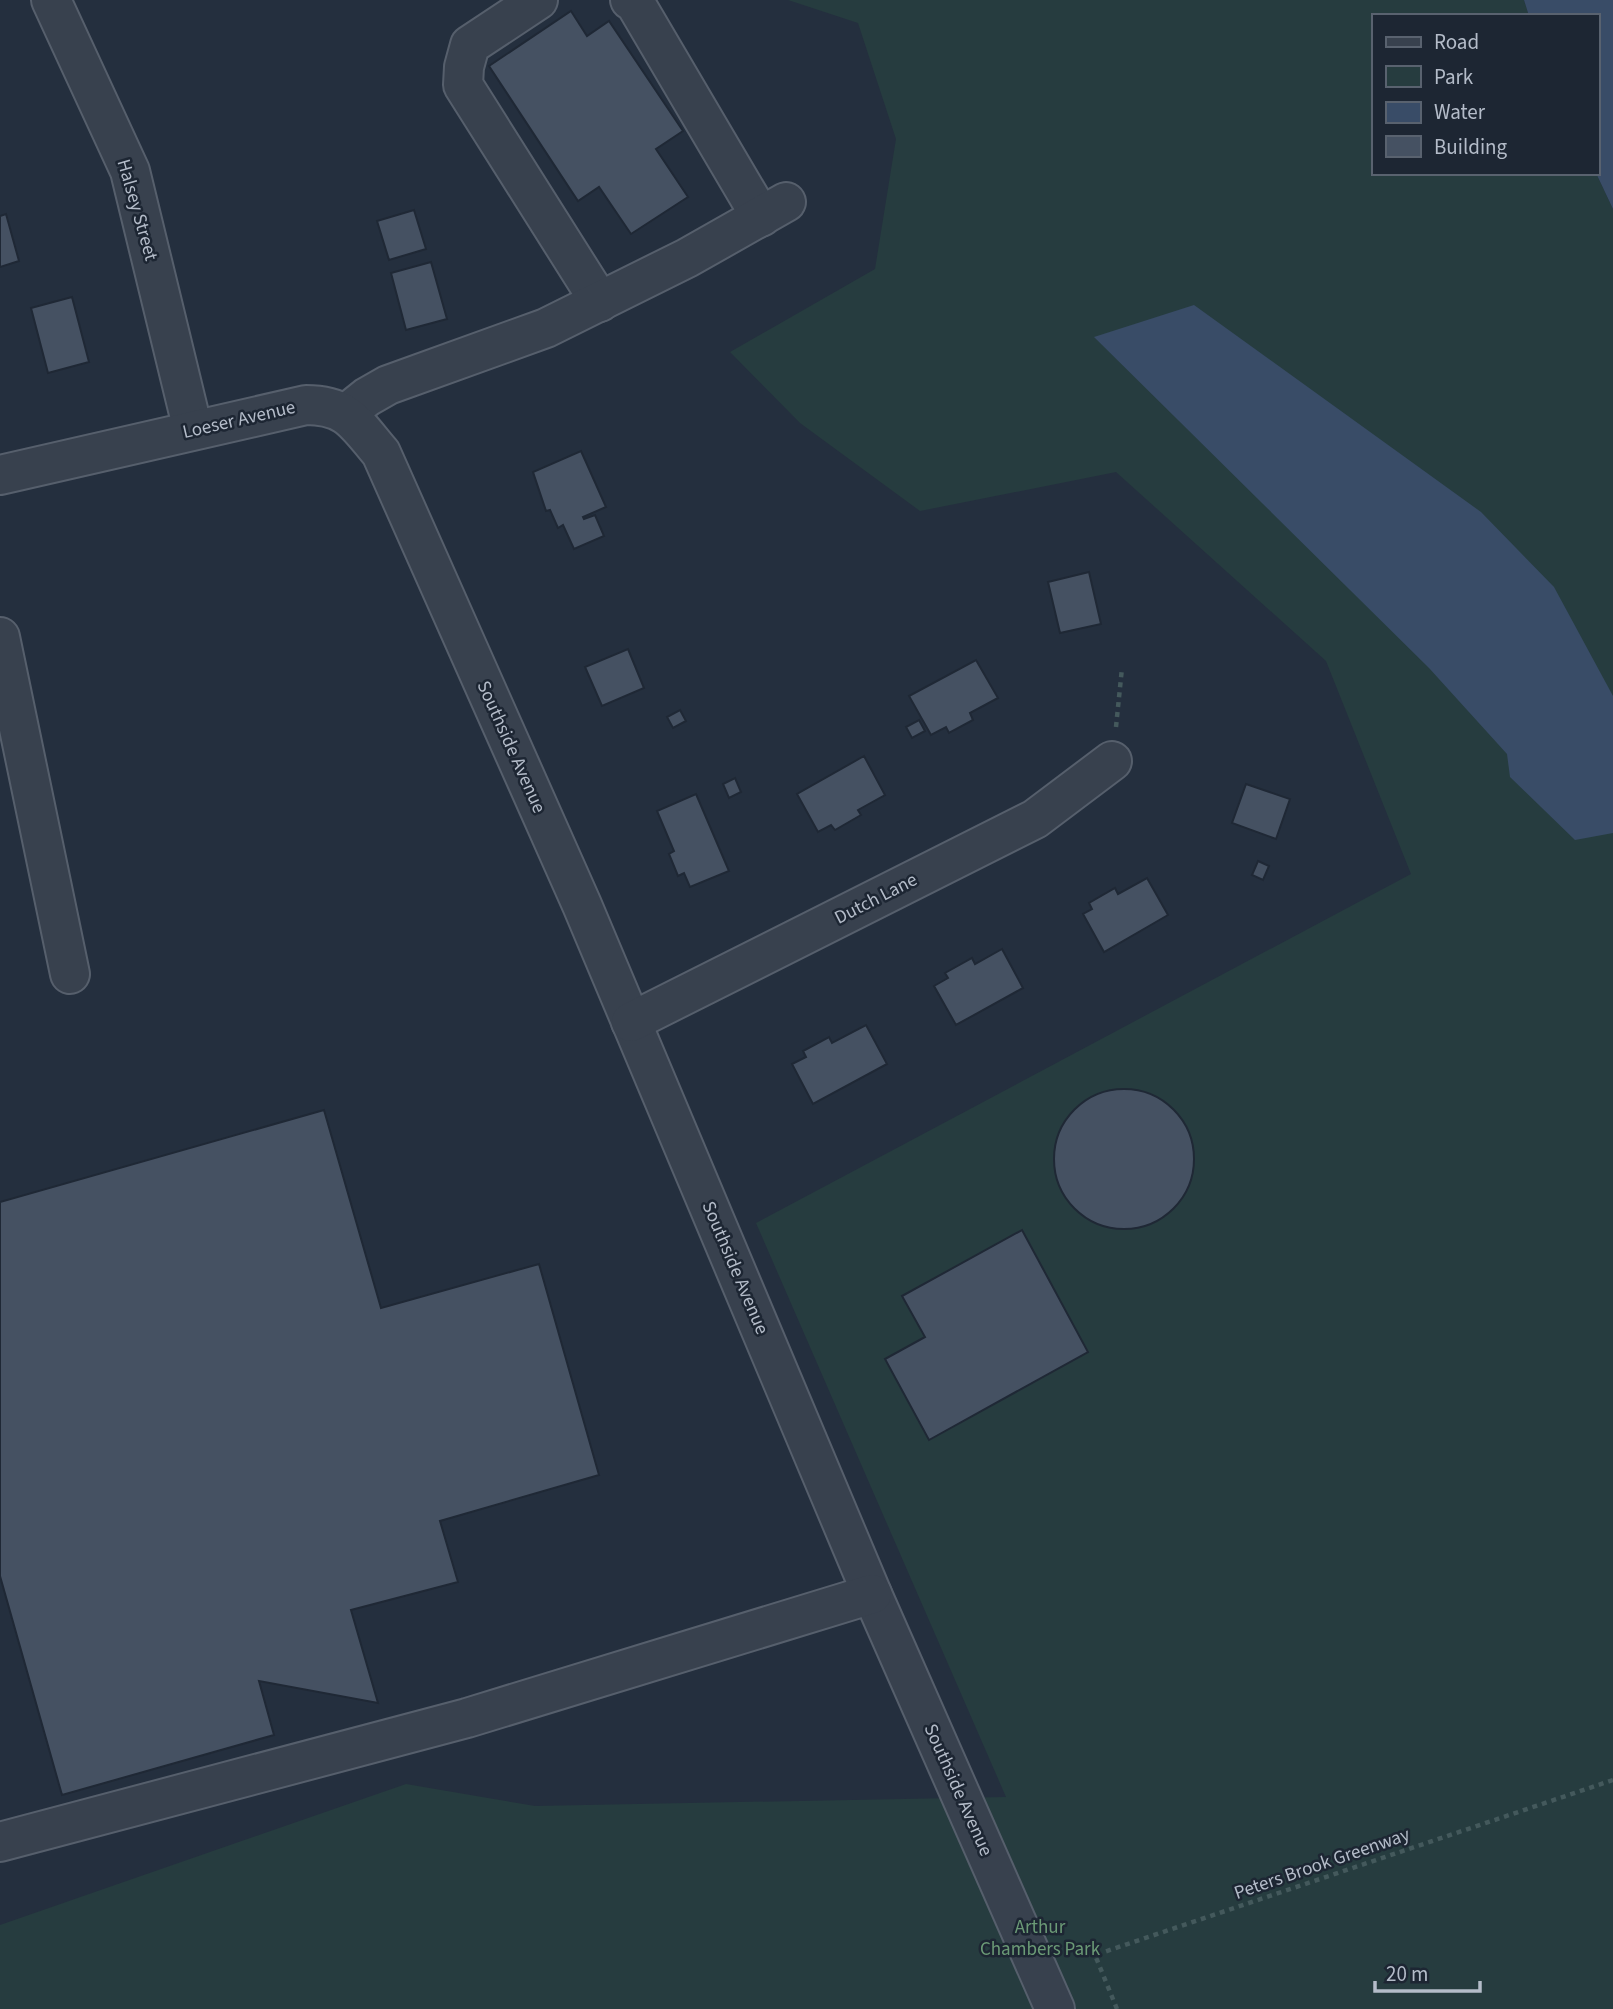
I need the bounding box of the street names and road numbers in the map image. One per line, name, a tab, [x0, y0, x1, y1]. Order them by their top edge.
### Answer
street label: Halsey Street	[110, 156, 165, 265]
street label: Loeser Avenue	[180, 394, 298, 446]
street label: Southside Avenue	[470, 676, 552, 818]
street label: Dutch Lane	[830, 867, 922, 931]
street label: Southside Avenue	[695, 1197, 775, 1339]
street label: Southside Avenue	[917, 1719, 999, 1861]
street label: Peters Brook Greenway	[1231, 1821, 1414, 1907]

